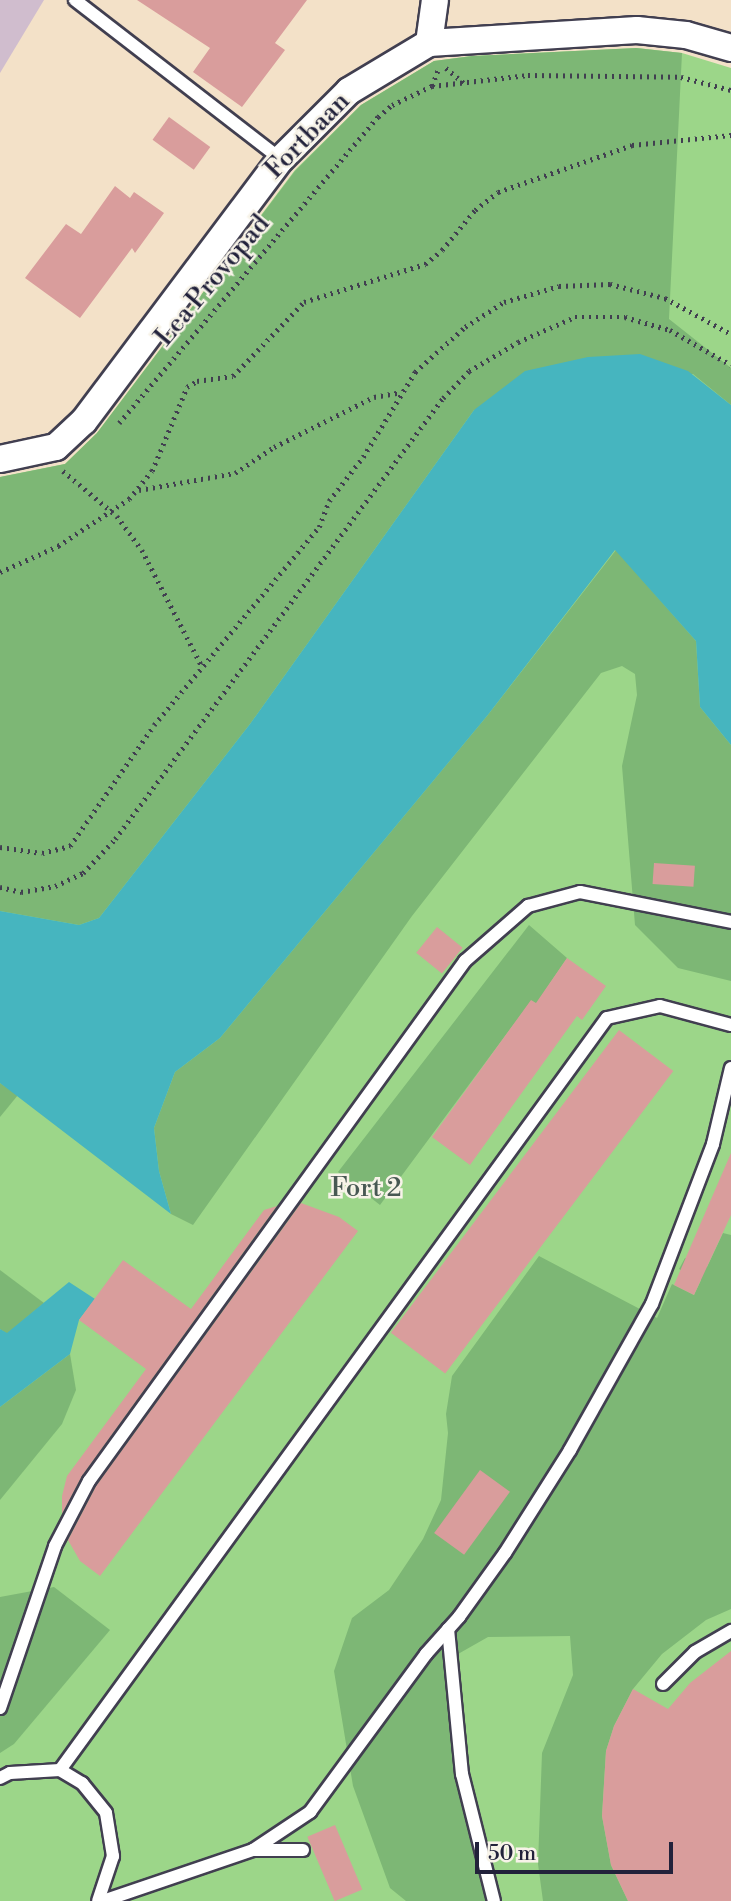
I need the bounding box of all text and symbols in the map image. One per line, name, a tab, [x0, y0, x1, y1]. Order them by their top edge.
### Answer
street label: Fortbaan	[259, 86, 357, 186]
street label: Lea Provopad	[149, 209, 277, 353]
park label: Fort 2	[330, 1173, 402, 1205]
scale bar	[479, 1828, 677, 1872]
text: 50 m	[488, 1841, 536, 1867]

